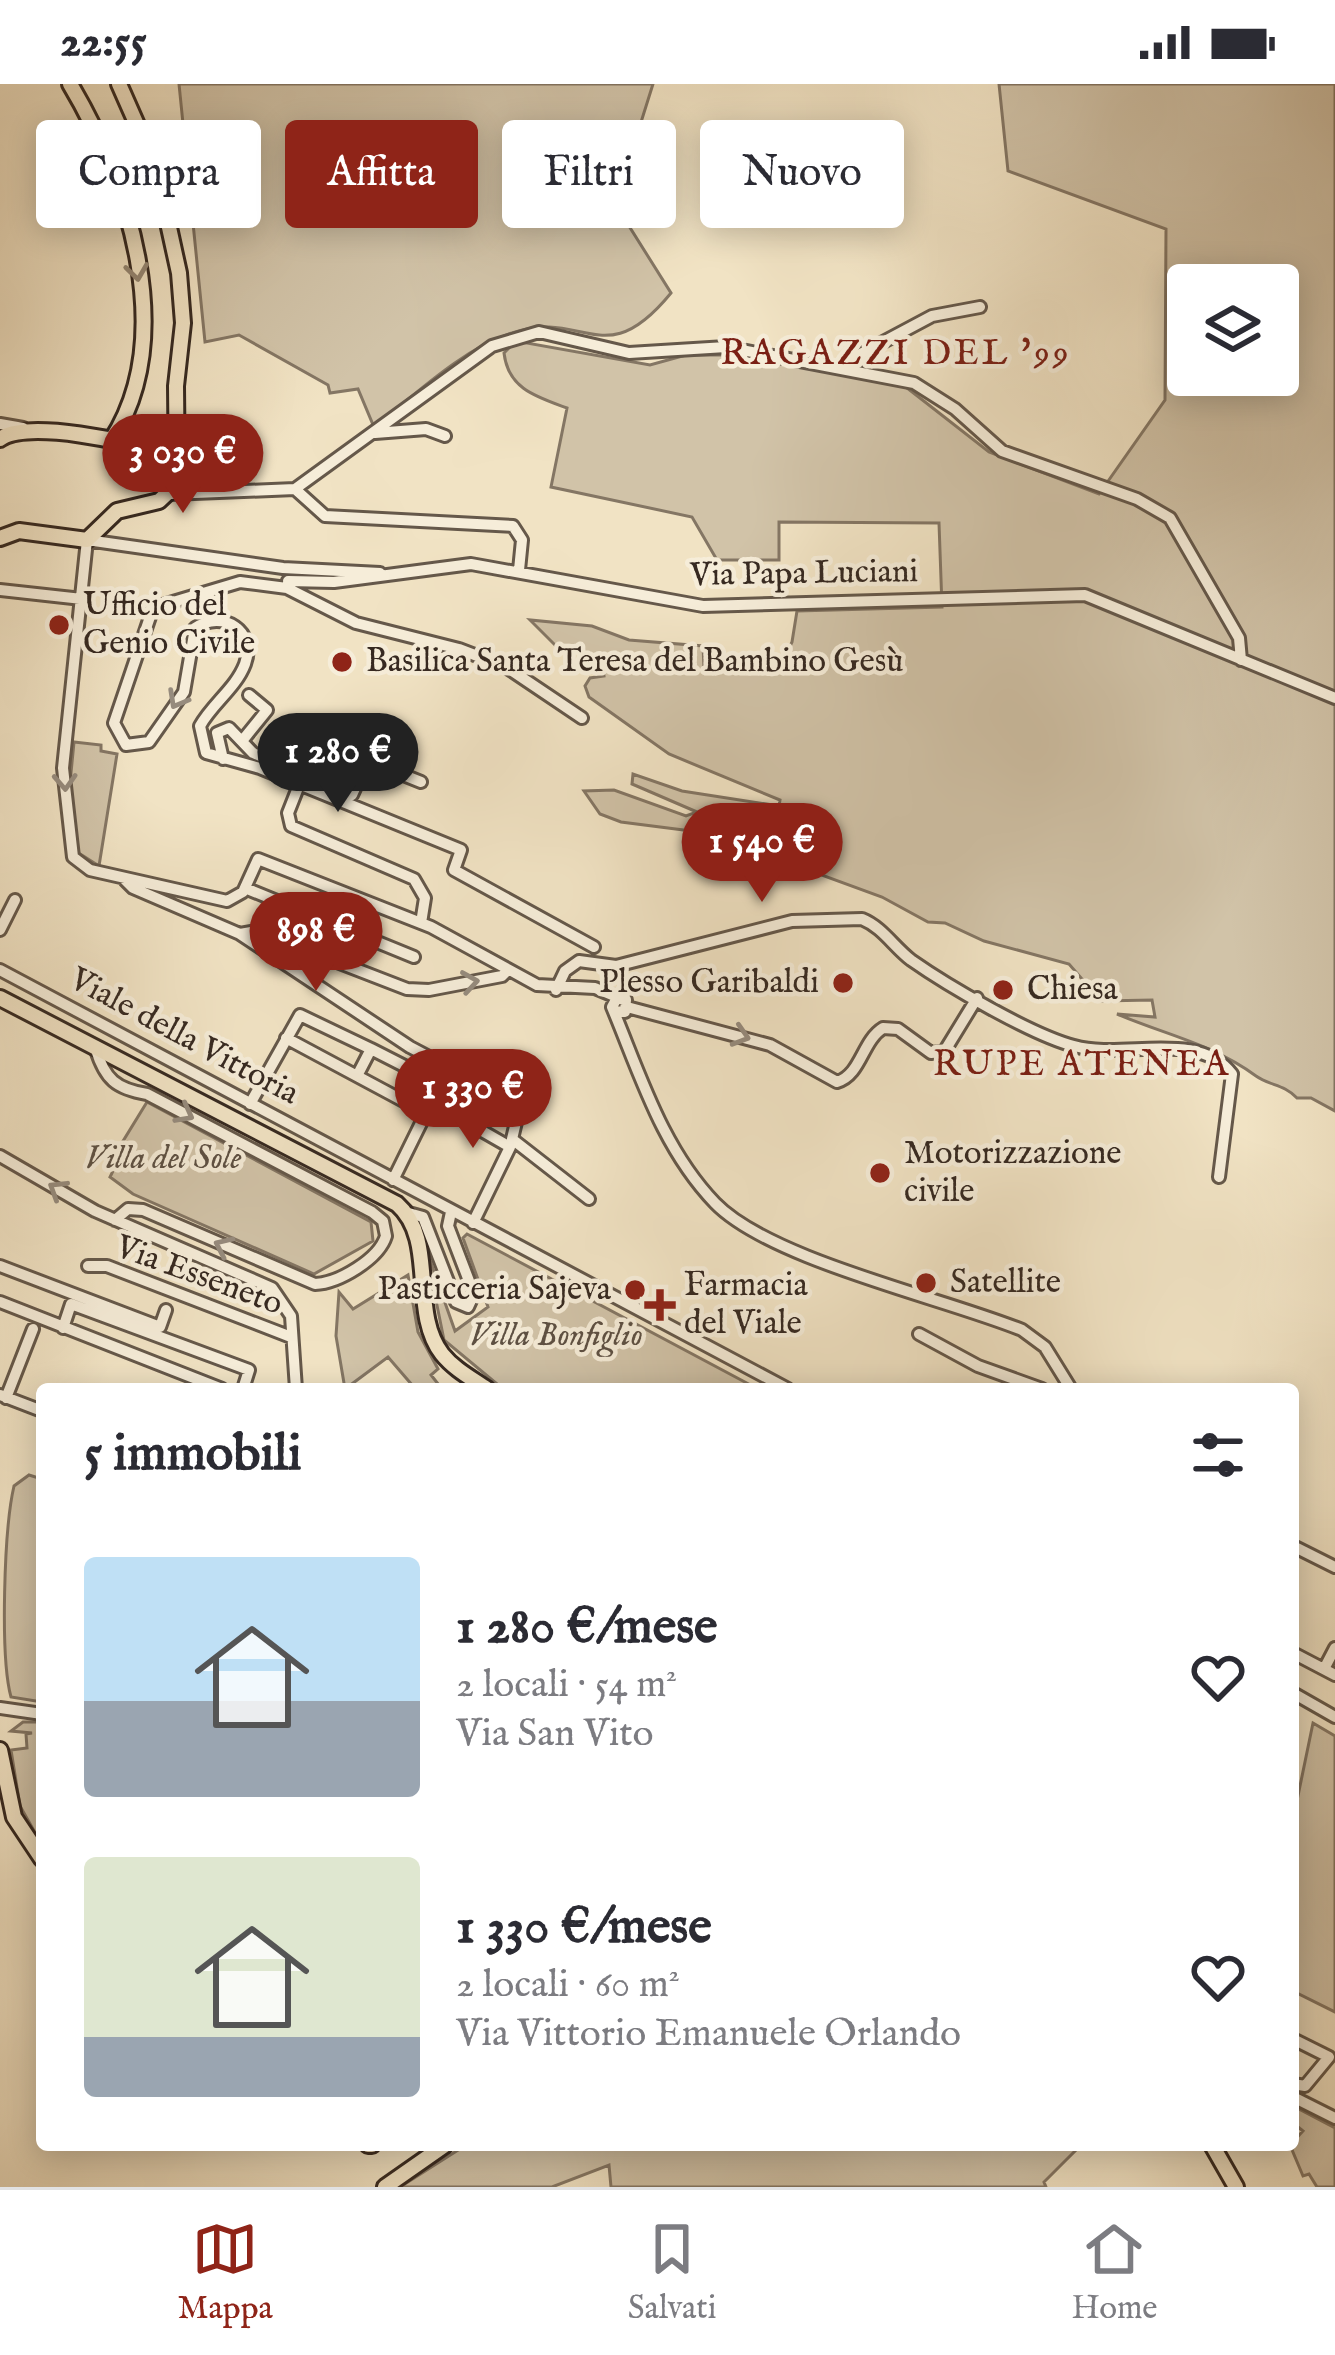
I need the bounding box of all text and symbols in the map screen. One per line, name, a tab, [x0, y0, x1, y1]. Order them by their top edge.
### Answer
text: 22:55	[60, 14, 147, 71]
chip: Compra	[36, 120, 261, 228]
chip: Affitta	[285, 120, 478, 228]
chip: Filtri	[502, 120, 676, 228]
chip: Nuovo	[700, 120, 904, 228]
one-way arrow	[123, 262, 149, 282]
map controls	[1167, 264, 1299, 396]
button: layers	[1167, 264, 1299, 396]
district label: RAGAZZI DEL '99	[721, 331, 1071, 377]
pin: 3 030 €	[72, 414, 294, 516]
text: 3 030 €	[129, 428, 237, 477]
street label: Via Papa Luciani	[688, 551, 919, 597]
place label: Ufficio del Genio Civile	[83, 585, 255, 665]
marker: Ufficio del Genio Civile	[46, 612, 72, 638]
place label: Basilica Santa Teresa del Bambino Gesù	[366, 641, 903, 683]
marker: Basilica Santa Teresa del Bambino Gesù	[329, 649, 355, 675]
one-way arrow	[168, 687, 191, 708]
pin: 1 280 €	[227, 713, 449, 815]
text: 1 280 €	[284, 727, 392, 776]
one-way arrow	[52, 773, 78, 792]
pin: 1 540 €	[651, 803, 873, 905]
text: 1 540 €	[709, 817, 815, 866]
pin: 898 €	[232, 892, 400, 994]
text: 898 €	[277, 906, 355, 955]
street label: Viale della Vittoria	[61, 958, 307, 1115]
place label: Plesso Garibaldi	[599, 962, 819, 1004]
place label: Chiesa	[1027, 969, 1119, 1011]
marker: Plesso Garibaldi	[830, 970, 856, 996]
one-way arrow	[459, 971, 479, 996]
marker: Chiesa	[990, 977, 1016, 1003]
one-way arrow	[730, 1022, 751, 1047]
district label: RUPE ATENEA	[933, 1042, 1231, 1088]
pin: 1 330 €	[362, 1049, 584, 1151]
text: 1 330 €	[422, 1063, 524, 1112]
one-way arrow	[172, 1100, 193, 1123]
place label: Motorizzazione civile	[904, 1133, 1121, 1213]
park label: Villa del Sole	[85, 1138, 241, 1180]
marker: Motorizzazione civile	[867, 1160, 893, 1186]
one-way arrow	[48, 1181, 70, 1203]
street label: Via Esseneto	[109, 1226, 288, 1326]
one-way arrow	[214, 1237, 235, 1261]
place label: Satellite	[950, 1262, 1061, 1304]
place label: Farmacia del Viale	[684, 1265, 809, 1345]
place label: Pasticceria Sajeva	[377, 1269, 612, 1311]
marker: Satellite	[913, 1270, 939, 1296]
marker: Pasticceria Sajeva	[622, 1277, 648, 1303]
marker: Farmacia del Viale	[647, 1292, 673, 1318]
park label: Villa Bonfiglio	[469, 1315, 643, 1357]
icon: filters	[1185, 1422, 1251, 1488]
text: 5 immobili	[84, 1423, 302, 1488]
text: 1 280 €/mese	[456, 1596, 717, 1661]
icon: home	[180, 1605, 324, 1749]
icon: heart	[1185, 1644, 1251, 1710]
text: 2 locali · 54 m²	[456, 1661, 677, 1710]
text: Via San Vito	[456, 1710, 654, 1759]
text: 1 330 €/mese	[456, 1896, 712, 1961]
icon: home	[180, 1905, 324, 2049]
icon: heart	[1185, 1944, 1251, 2010]
text: 2 locali · 60 m²	[456, 1961, 680, 2010]
text: Via Vittorio Emanuele Orlando	[456, 2010, 961, 2059]
tab: Mappa	[177, 2216, 273, 2330]
tab: Salvati	[628, 2216, 716, 2330]
tab: Home	[1071, 2216, 1158, 2330]

